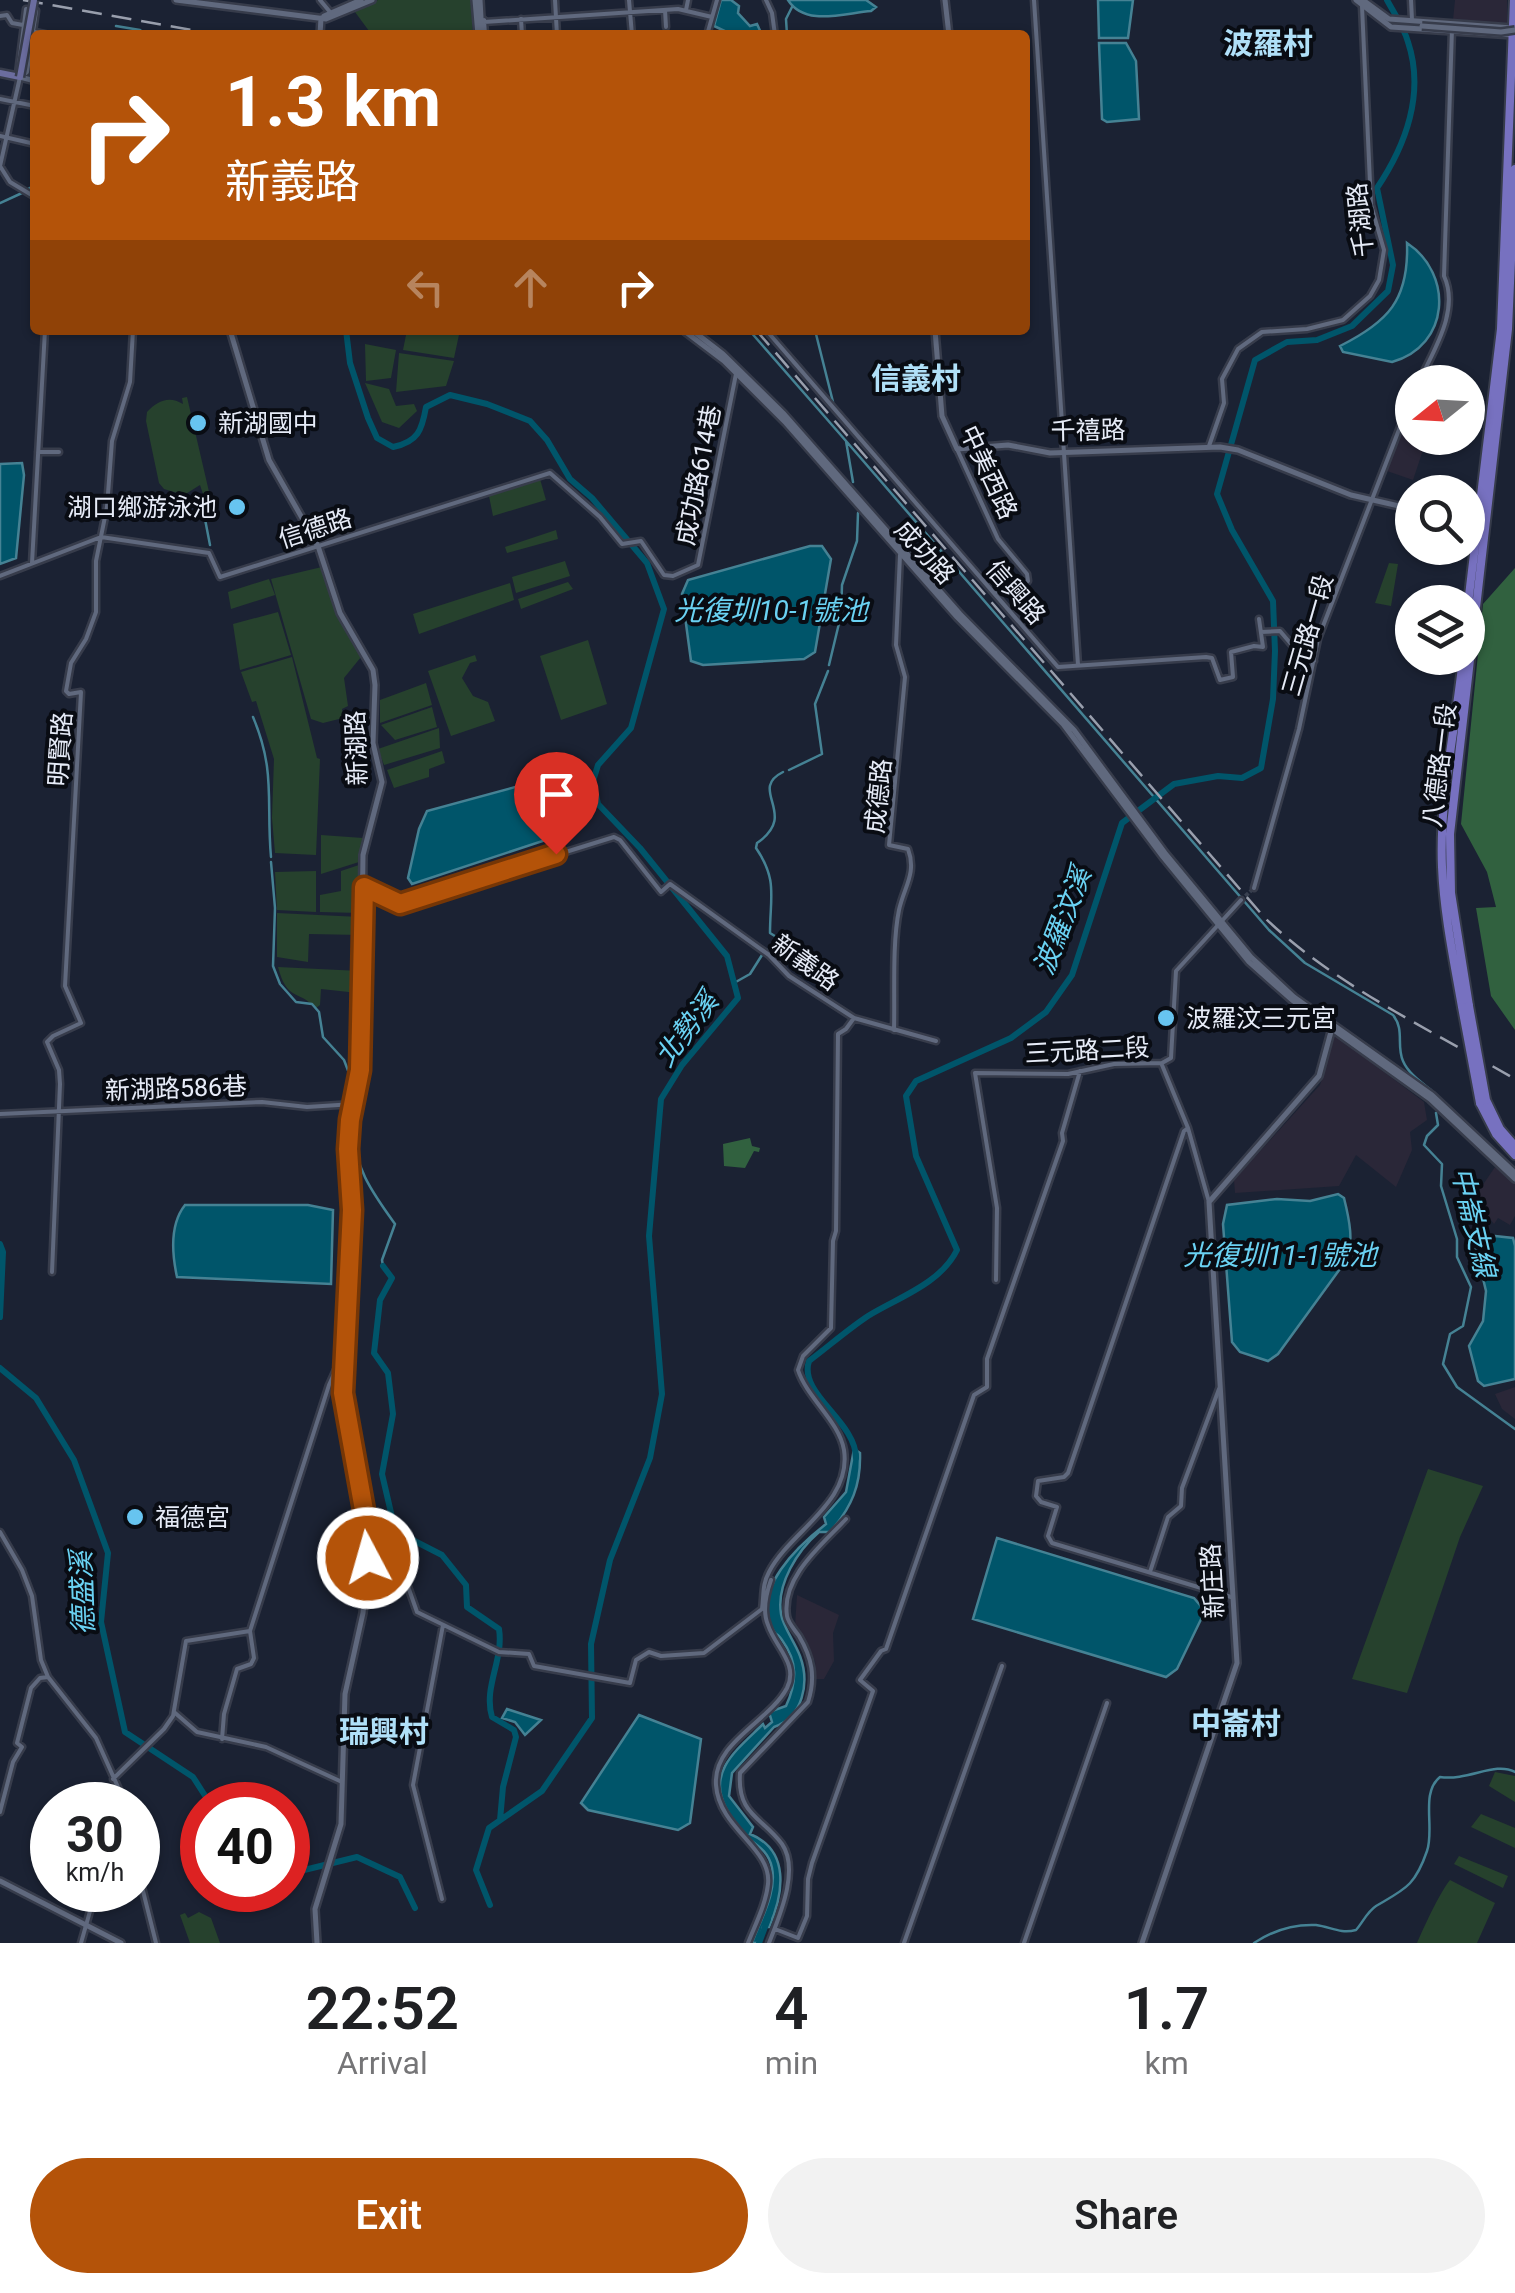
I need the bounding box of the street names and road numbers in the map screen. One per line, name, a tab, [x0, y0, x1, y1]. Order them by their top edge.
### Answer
street label: 千湖路	[1342, 181, 1379, 259]
street label: 成功路614巷	[671, 403, 726, 548]
street label: 千禧路	[1050, 415, 1126, 446]
street label: 中美西路	[954, 421, 1023, 524]
street label: 信德路	[275, 503, 355, 554]
street label: 成功路	[889, 515, 961, 590]
street label: 信興路	[980, 555, 1051, 630]
street label: 三元路一段	[1276, 571, 1339, 699]
street label: 八德路一段	[1417, 701, 1462, 829]
street label: 新湖路	[341, 710, 372, 786]
street label: 明賢路	[43, 711, 78, 787]
street label: 成德路	[860, 757, 897, 835]
street label: 新義路	[767, 929, 845, 996]
street label: 三元路二段	[1024, 1033, 1150, 1068]
street label: 新湖路586巷	[104, 1072, 248, 1105]
street label: 新庄路	[1196, 1543, 1229, 1619]

